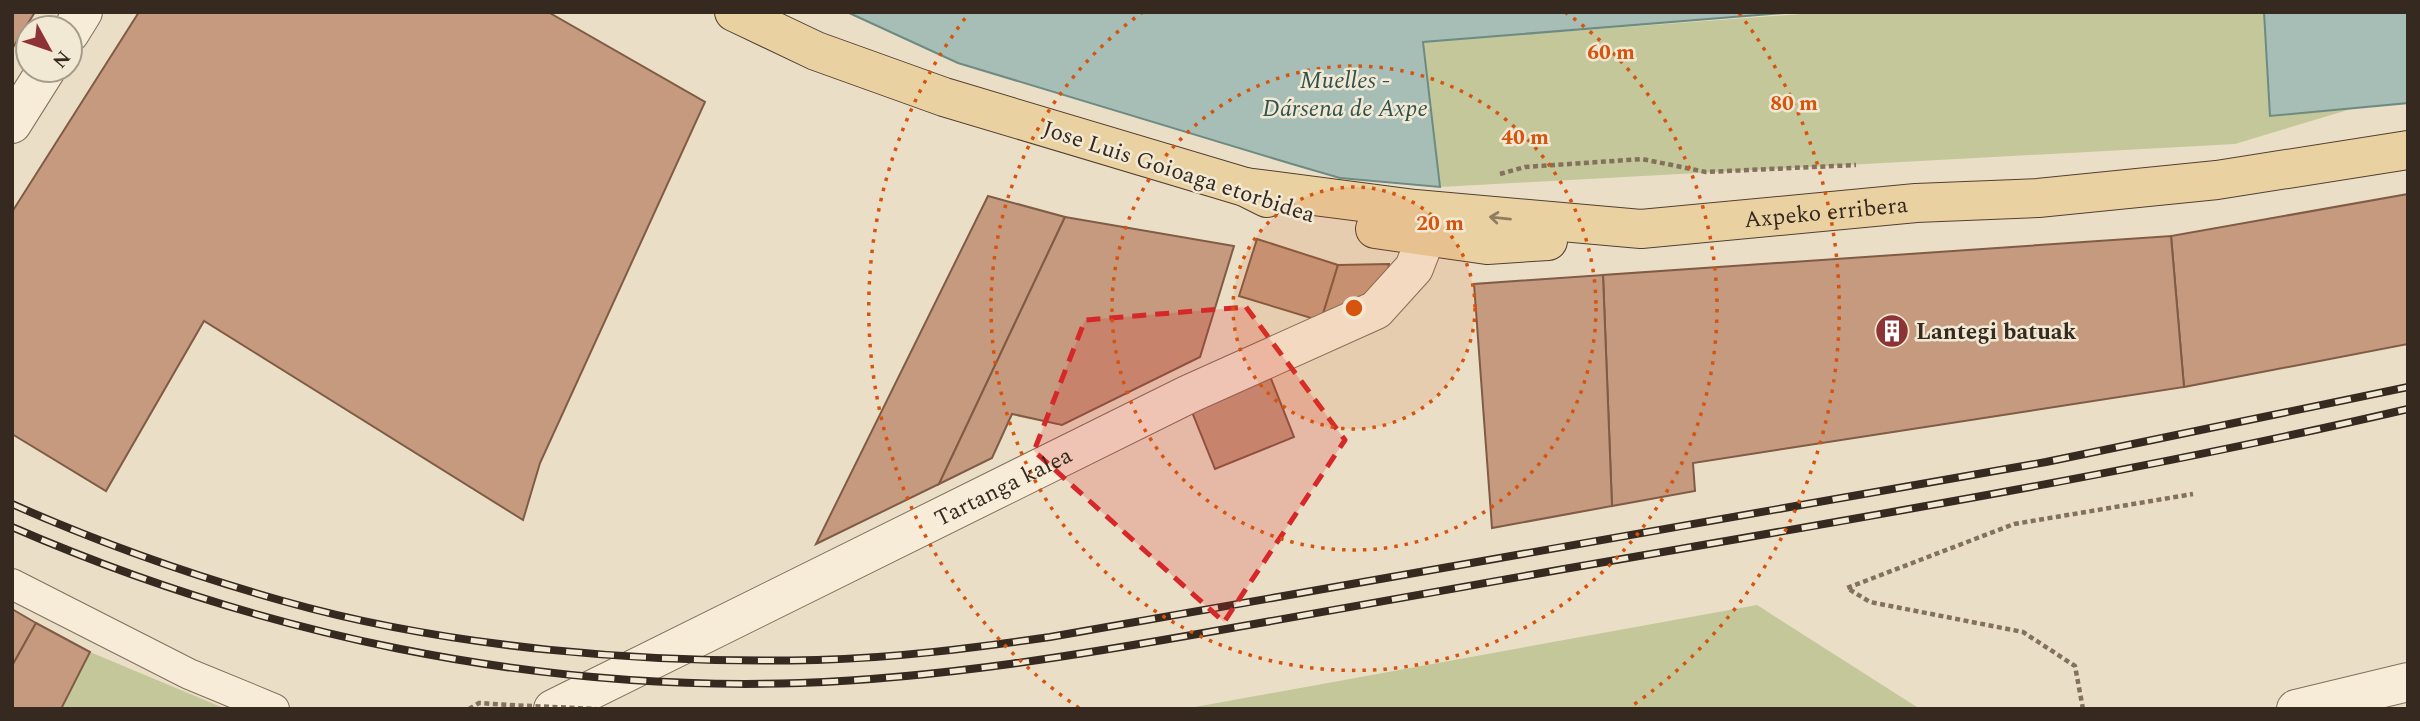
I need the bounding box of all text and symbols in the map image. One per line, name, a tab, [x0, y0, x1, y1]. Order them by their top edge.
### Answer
north arrow	[14, 14, 84, 84]
text: 60 m	[1587, 37, 1635, 69]
text: N	[45, 44, 77, 74]
water label: Muelles - Dársena de Axpe	[1262, 63, 1428, 127]
text: 80 m	[1770, 88, 1818, 120]
street label: Jose Luis Goioaga etorbidea	[1038, 112, 1319, 233]
text: 40 m	[1501, 122, 1549, 154]
street label: Axpeko erribera	[1743, 188, 1910, 238]
text: 20 m	[1416, 208, 1464, 240]
one-way arrow	[1489, 211, 1512, 224]
centre of rings	[1342, 296, 1366, 320]
building icon: Lantegi batuak	[1873, 312, 1911, 350]
place label: Lantegi batuak	[1916, 315, 2077, 350]
street label: Tartanga kalea	[929, 439, 1078, 536]

